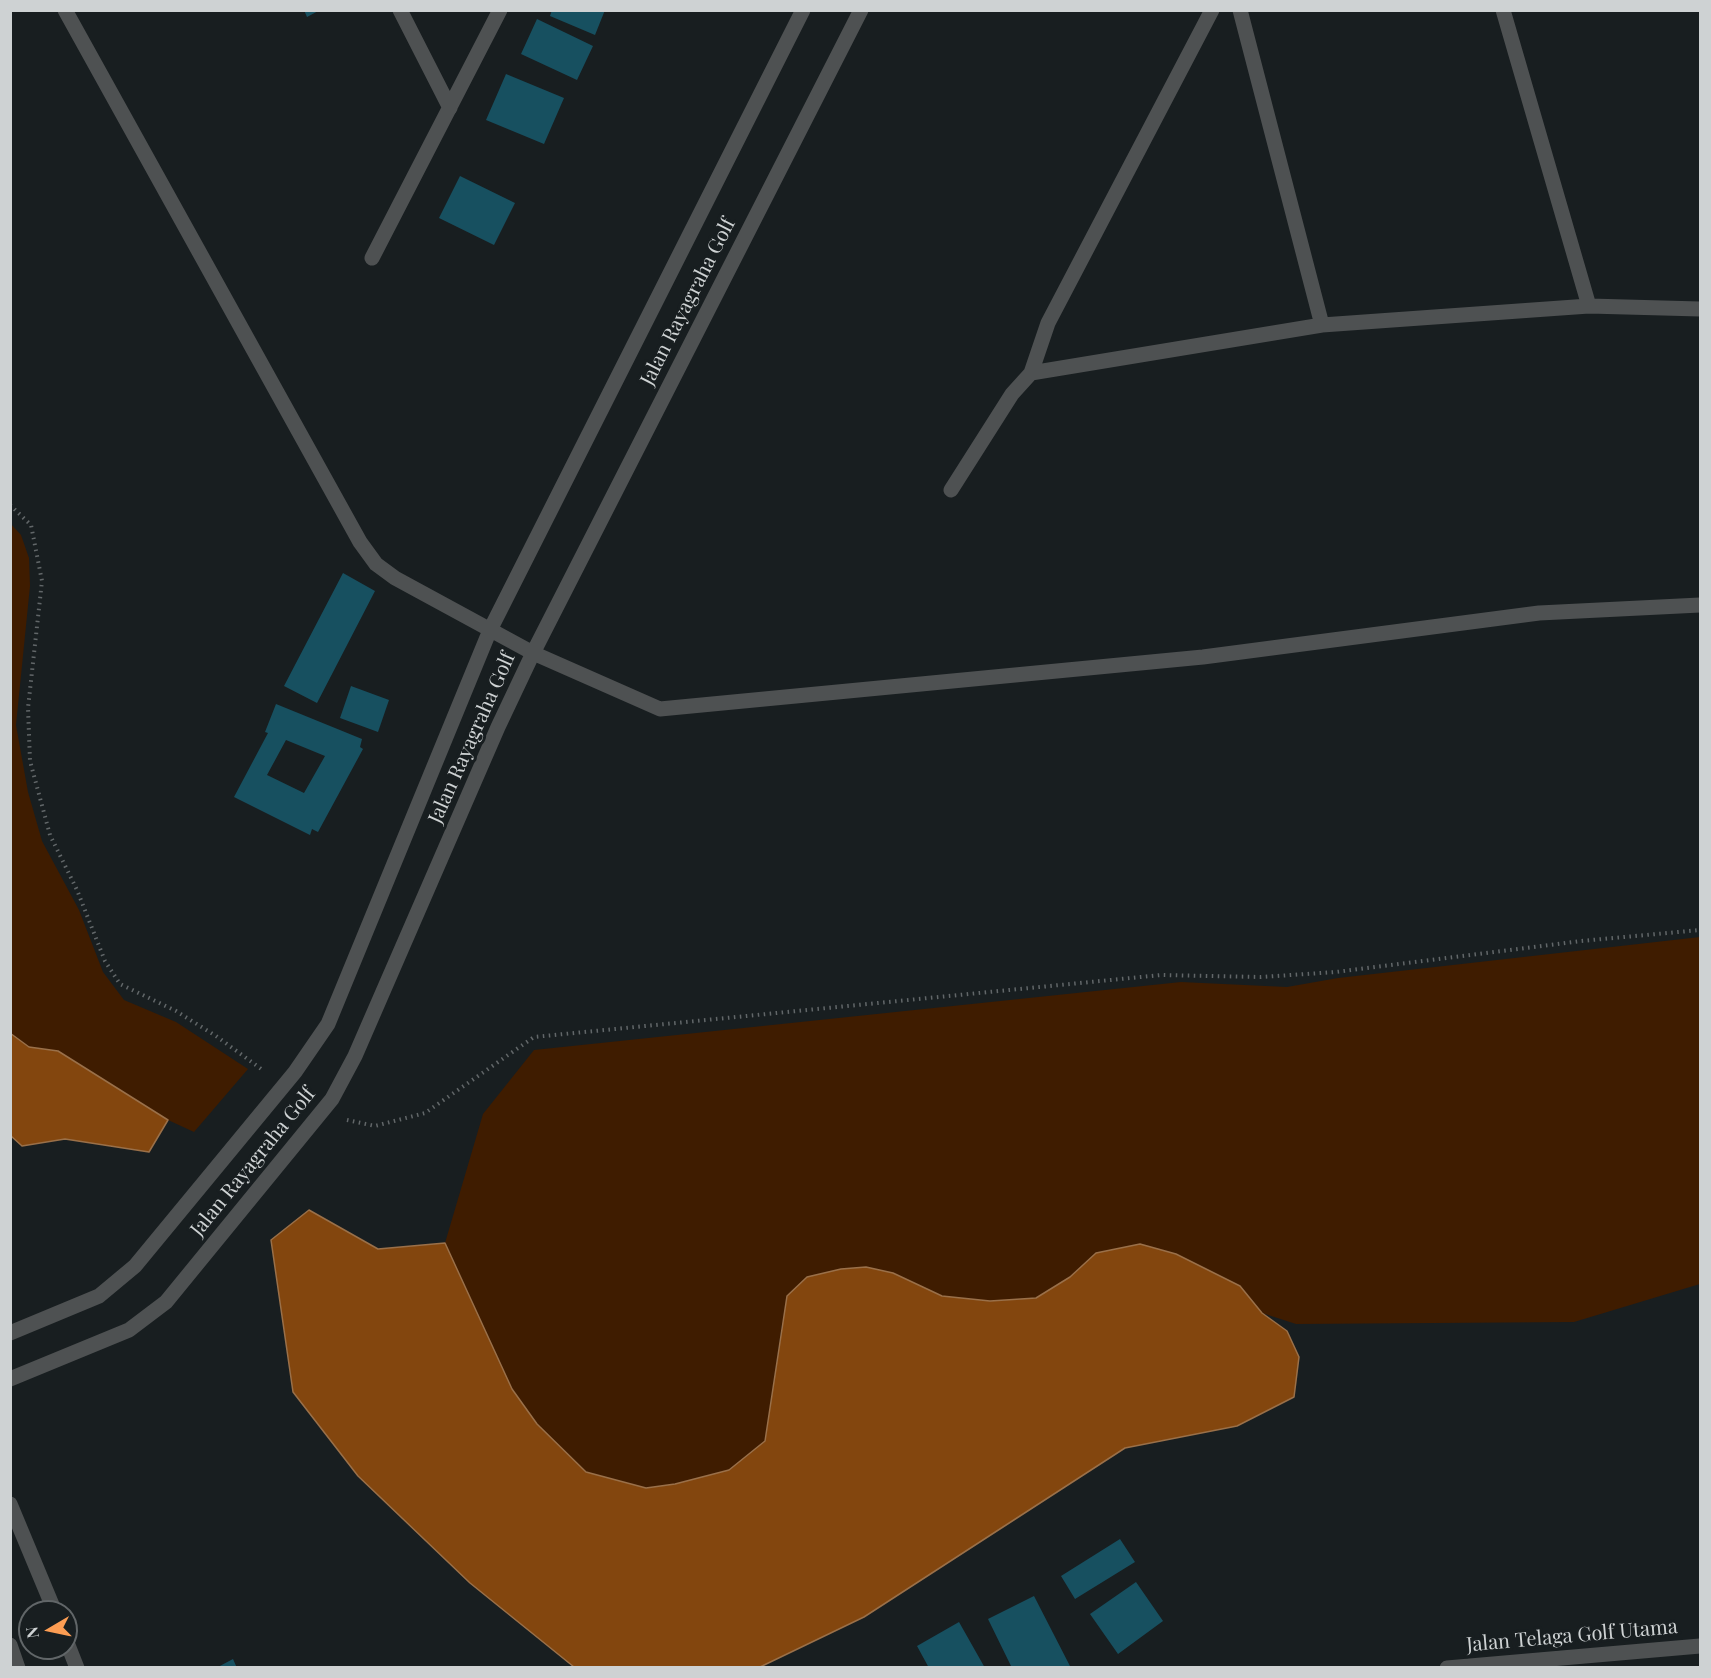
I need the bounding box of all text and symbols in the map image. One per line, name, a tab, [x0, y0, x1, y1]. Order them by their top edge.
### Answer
street label: Jalan Rayagraha Golf	[635, 214, 741, 390]
street label: Jalan Rayagraha Golf	[423, 649, 521, 827]
street label: Jalan Rayagraha Golf	[186, 1083, 320, 1241]
north arrow	[18, 1600, 78, 1660]
street label: Jalan Telaga Golf Utama	[1465, 1615, 1679, 1657]
text: N	[20, 1625, 43, 1640]

